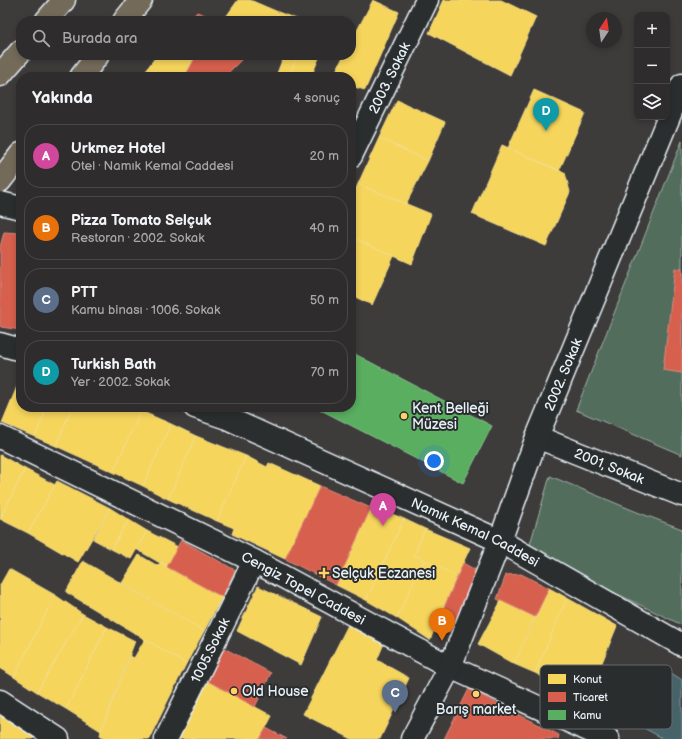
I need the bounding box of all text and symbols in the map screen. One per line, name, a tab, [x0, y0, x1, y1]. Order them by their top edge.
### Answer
north arrow	[586, 12, 622, 48]
map controls	[634, 12, 670, 120]
button: +	[634, 12, 670, 48]
search box	[16, 16, 356, 60]
icon: search	[30, 27, 52, 49]
text: Burada ara	[62, 29, 137, 48]
street label: 2003. Sokak	[364, 39, 414, 116]
button: −	[634, 48, 670, 84]
button: layers	[634, 84, 670, 120]
text: Yakında	[32, 88, 93, 108]
text: 4 sonuç	[293, 90, 340, 106]
pin: D	[533, 98, 559, 131]
text: Urkmez Hotel	[71, 139, 165, 158]
text: A	[42, 148, 50, 164]
text: 20 m	[309, 148, 339, 164]
text: Otel · Namık Kemal Caddesi	[71, 158, 234, 174]
text: Pizza Tomato Selçuk	[71, 211, 211, 230]
text: B	[41, 220, 51, 236]
text: 40 m	[309, 220, 339, 236]
text: Restoran · 2002. Sokak	[71, 230, 205, 246]
text: PTT	[71, 283, 97, 302]
text: C	[41, 292, 51, 308]
text: 50 m	[310, 292, 339, 308]
text: Kamu binası · 1006. Sokak	[71, 302, 220, 318]
street label: 2002. Sokak	[540, 335, 585, 413]
text: Turkish Bath	[71, 355, 156, 374]
text: D	[41, 364, 51, 380]
text: 70 m	[311, 364, 339, 380]
text: Yer · 2002. Sokak	[71, 374, 170, 390]
place label: Kent Belleği Müzesi	[412, 400, 489, 433]
marker: Kent Belleği Müzesi	[399, 411, 409, 421]
street label: 2001, Sokak	[572, 444, 647, 488]
your location	[424, 451, 444, 471]
pin: A	[370, 493, 396, 526]
street label: Namık Kemal Caddesi	[409, 494, 542, 570]
street label: Cengiz Topel Caddesi	[239, 548, 369, 628]
place label: Selçuk Eczanesi	[332, 565, 435, 582]
marker: Selçuk Eczanesi	[319, 568, 329, 578]
pin: B	[429, 608, 455, 641]
street label: 1005.Sokak	[187, 615, 233, 686]
legend	[540, 665, 672, 729]
text: Konut	[573, 673, 602, 686]
pin: C	[382, 680, 408, 713]
place label: Old House	[242, 683, 309, 700]
marker: Old House	[229, 686, 239, 696]
marker: Barış market	[471, 689, 481, 699]
text: Ticaret	[573, 691, 609, 704]
place label: Barış market	[436, 701, 517, 718]
text: Kamu	[573, 709, 601, 722]

